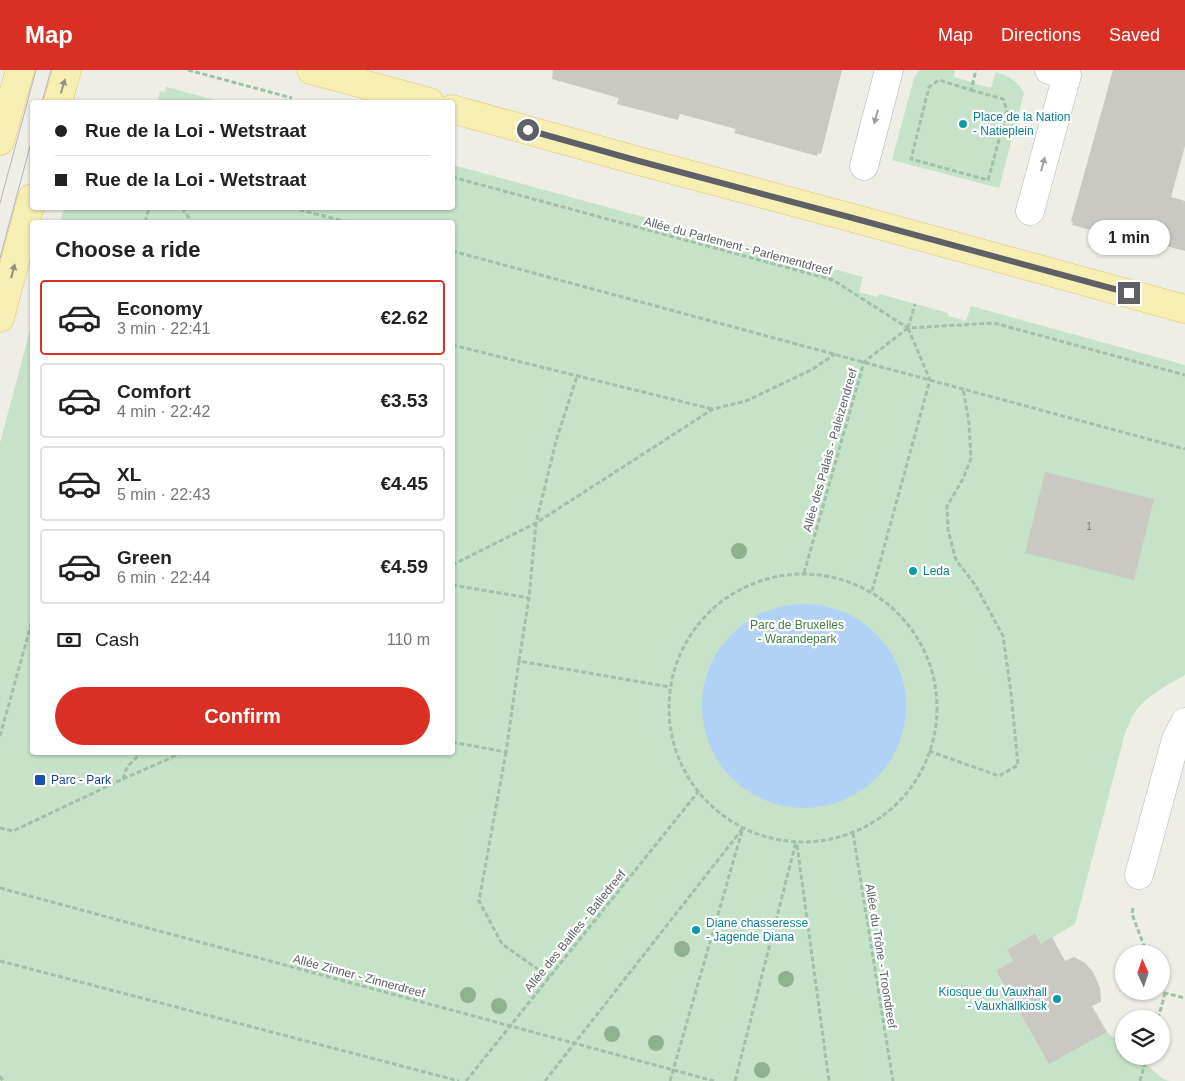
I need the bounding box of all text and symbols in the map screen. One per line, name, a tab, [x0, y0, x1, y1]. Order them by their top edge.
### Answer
text: Map	[25, 21, 73, 48]
text: Map	[938, 25, 973, 45]
text: Directions	[1001, 25, 1081, 45]
text: Saved	[1109, 25, 1160, 45]
one-way arrow	[59, 79, 67, 94]
one-way arrow	[872, 110, 880, 125]
place label: Place de la Nation - Natieplein	[973, 110, 1070, 138]
marker: Place de la Nation - Natieplein	[957, 118, 969, 130]
route start	[517, 119, 539, 141]
text: Rue de la Loi - Wetstraat	[85, 120, 306, 141]
one-way arrow	[1039, 156, 1047, 171]
text: Rue de la Loi - Wetstraat	[85, 169, 306, 190]
street label: Allée du Parlement - Parlementdreef	[642, 214, 834, 278]
callout: 1 min	[1088, 220, 1170, 256]
text: 1 min	[1108, 229, 1150, 246]
text: Choose a ride	[55, 237, 200, 262]
one-way arrow	[9, 263, 17, 278]
route end	[1118, 282, 1140, 304]
icon: car	[57, 295, 102, 340]
text: Economy	[117, 298, 203, 319]
text: €2.62	[380, 307, 428, 328]
text: 3 min · 22:41	[117, 320, 210, 337]
street label: Allée des Palais - Paleizendreef	[800, 366, 860, 533]
icon: car	[57, 378, 102, 423]
text: Comfort	[117, 381, 191, 402]
text: €3.53	[380, 390, 428, 411]
text: 4 min · 22:42	[117, 403, 210, 420]
icon: car	[57, 461, 102, 506]
text: XL	[117, 464, 141, 485]
text: €4.45	[380, 473, 428, 494]
text: 5 min · 22:43	[117, 486, 210, 503]
house number: 1	[1086, 521, 1092, 532]
icon: car	[57, 544, 102, 589]
text: Green	[117, 547, 172, 568]
text: €4.59	[380, 556, 428, 577]
place label: Leda	[923, 564, 950, 578]
marker: Leda	[907, 565, 919, 577]
text: 6 min · 22:44	[117, 569, 210, 586]
park label: Parc de Bruxelles - Warandepark	[750, 618, 844, 646]
icon: cash	[55, 626, 83, 654]
text: Cash	[95, 629, 139, 650]
text: 110 m	[387, 631, 430, 648]
button: Confirm	[55, 687, 430, 745]
marker: Parc - Park	[33, 773, 47, 787]
place label: Parc - Park	[51, 773, 112, 787]
street label: Allée des Bailles - Baliedreef	[521, 867, 629, 995]
street label: Allée du Trône - Troondreef	[863, 883, 899, 1030]
place label: Diane chasseresse - Jagende Diana	[706, 916, 808, 944]
marker: Diane chasseresse - Jagende Diana	[690, 924, 702, 936]
north arrow	[1115, 945, 1170, 1000]
map controls	[1115, 945, 1170, 1065]
street label: Allée Zinner - Zinnerdreef	[291, 952, 427, 1001]
place label: Kiosque du Vauxhall - Vauxhallkiosk	[938, 985, 1048, 1013]
marker: Kiosque du Vauxhall - Vauxhallkiosk	[1051, 993, 1063, 1005]
button: layers	[1115, 1010, 1170, 1065]

